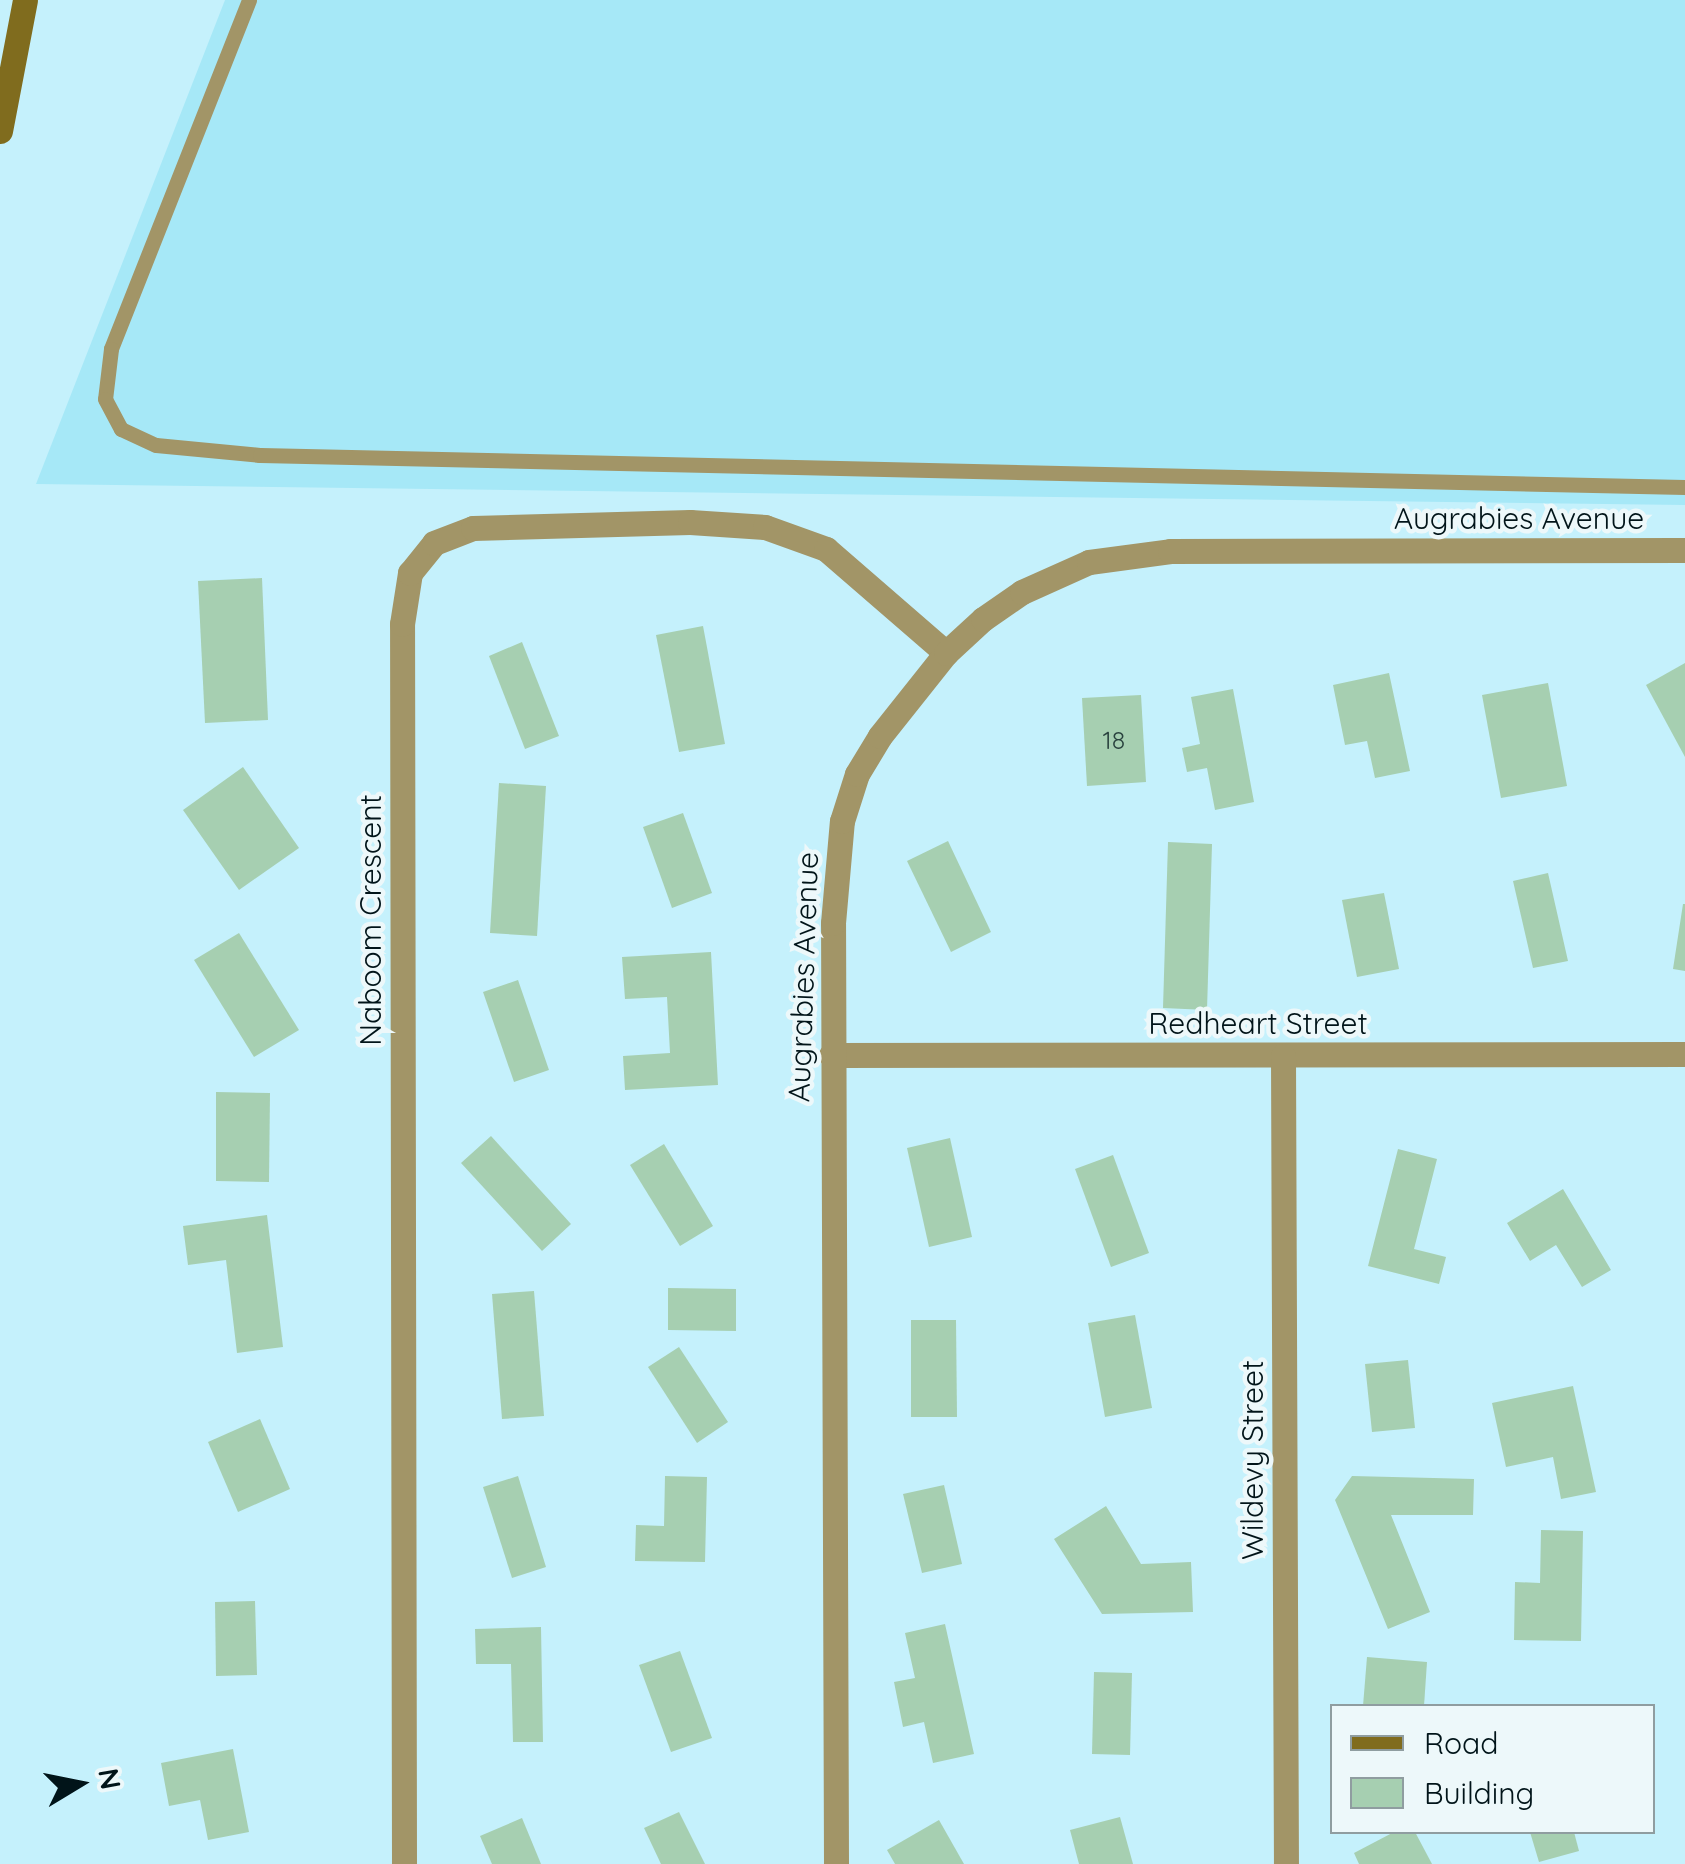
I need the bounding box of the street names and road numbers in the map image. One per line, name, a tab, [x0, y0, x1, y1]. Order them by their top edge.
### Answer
street label: Augrabies Avenue	[1394, 500, 1644, 536]
street label: Naboom Crescent	[352, 794, 388, 1046]
street label: Augrabies Avenue	[781, 851, 825, 1103]
street label: Redheart Street	[1148, 1005, 1368, 1041]
street label: Wildevy Street	[1234, 1360, 1270, 1560]

